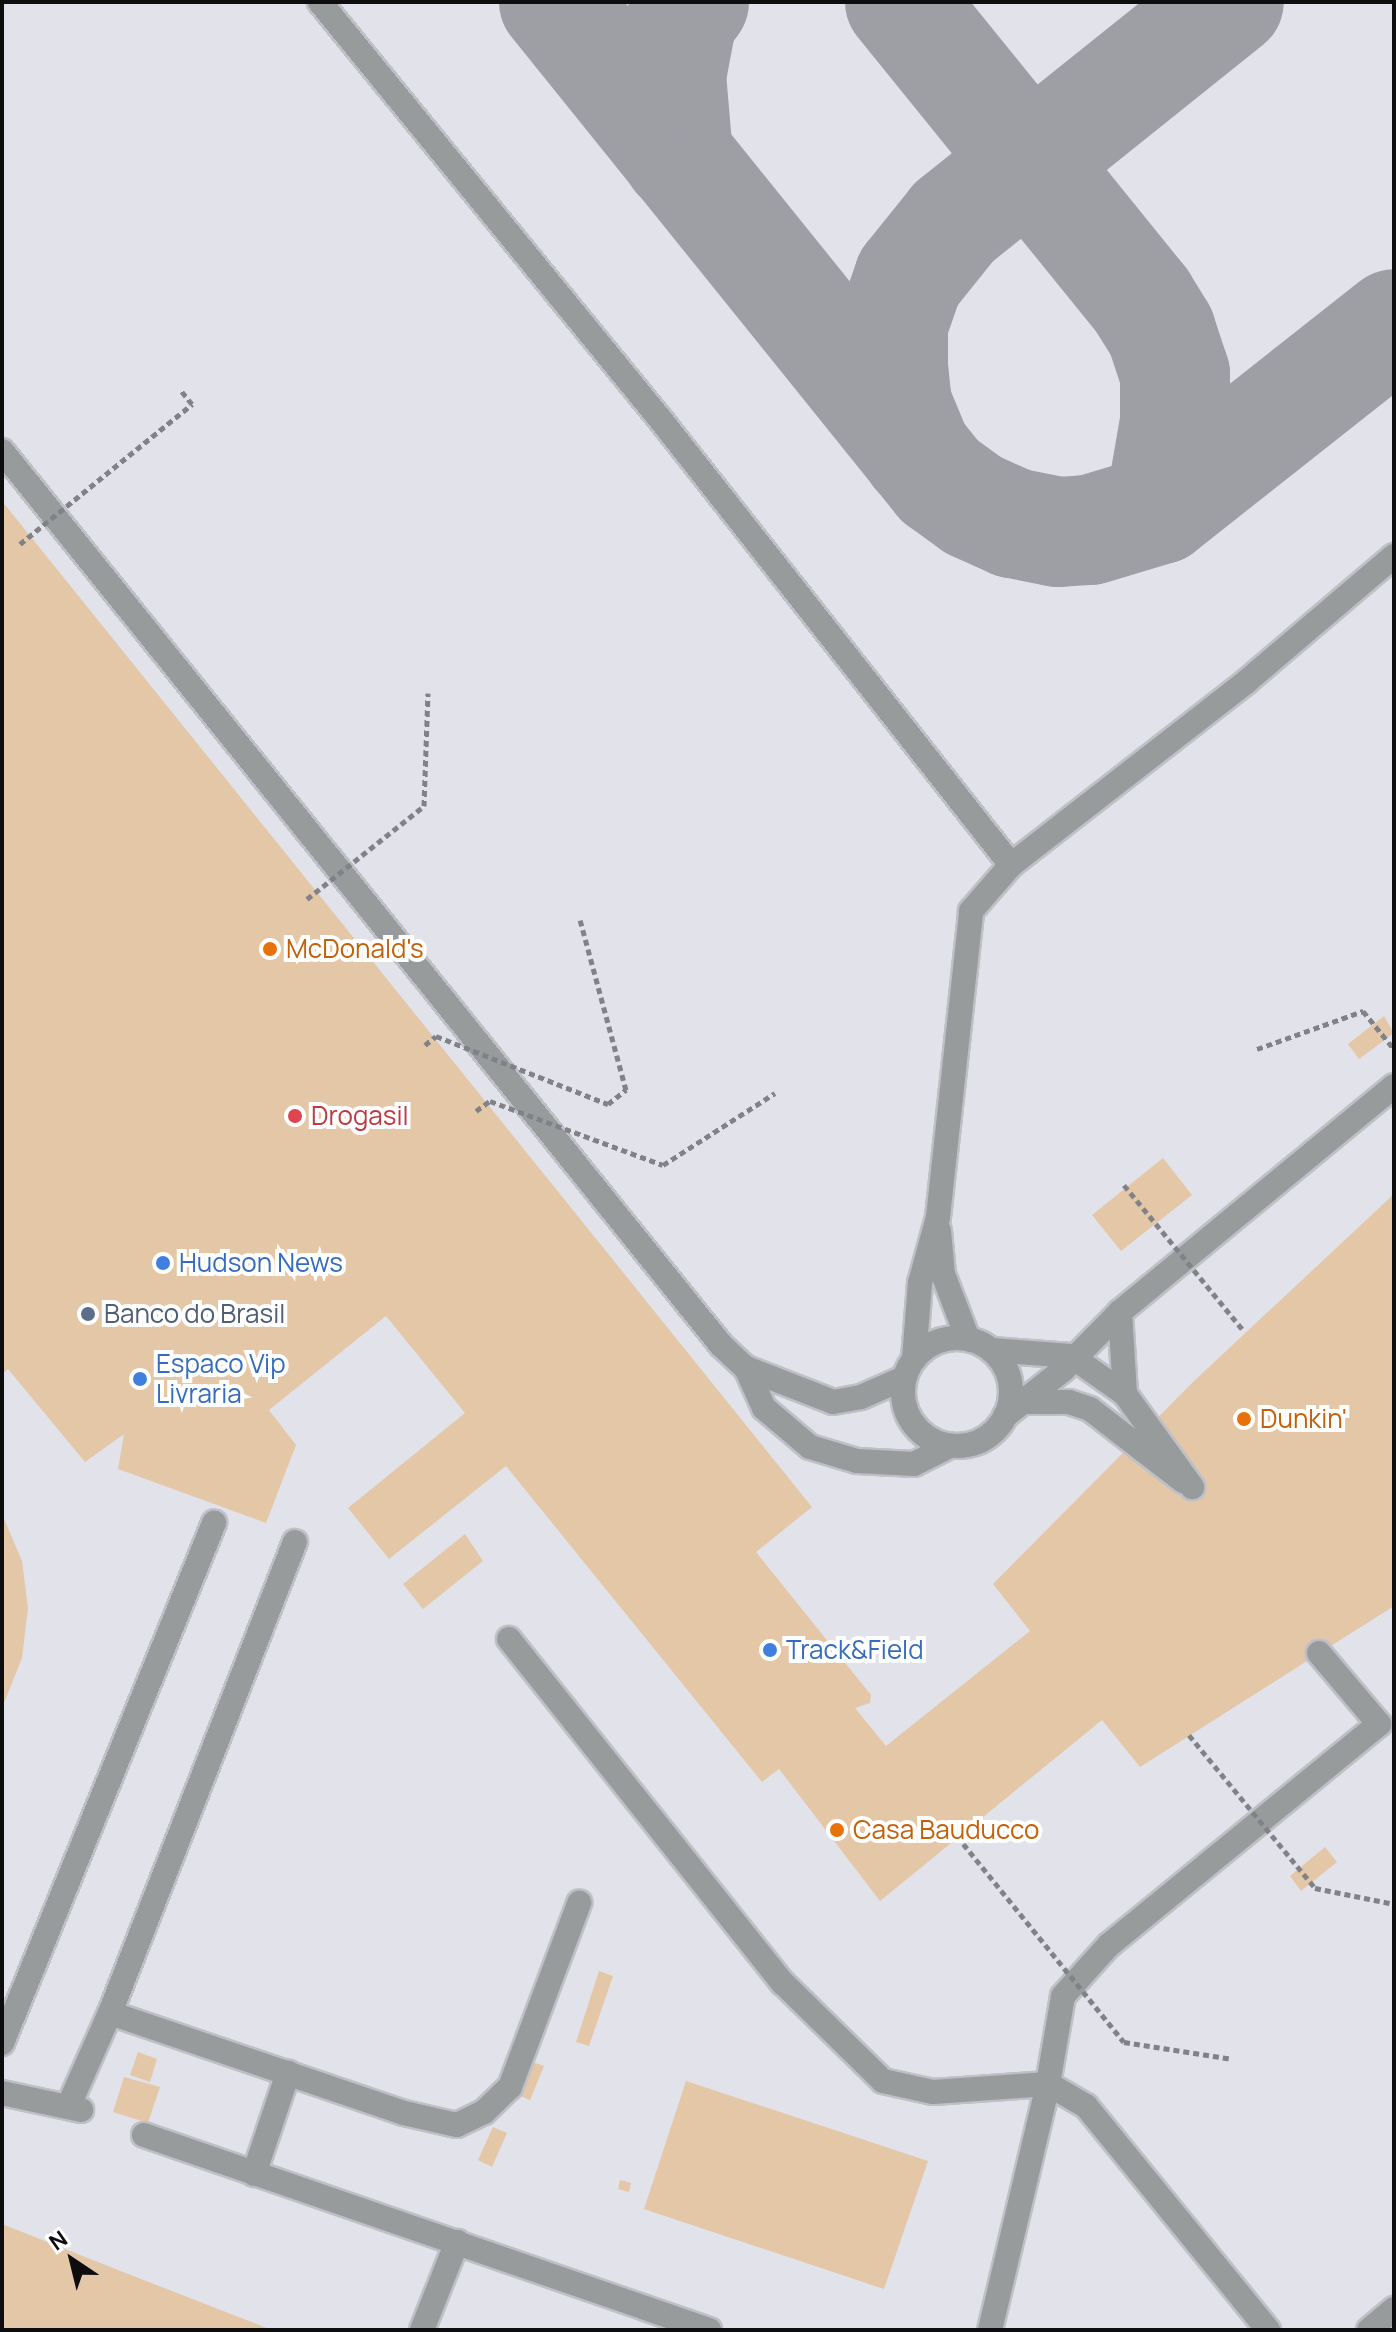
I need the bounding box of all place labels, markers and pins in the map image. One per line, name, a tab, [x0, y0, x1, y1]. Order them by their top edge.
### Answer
place label: McDonald's	[286, 933, 424, 965]
marker: McDonald's	[261, 940, 279, 958]
place label: Drogasil	[311, 1100, 409, 1132]
marker: Drogasil	[286, 1107, 304, 1125]
place label: Hudson News	[179, 1247, 343, 1279]
marker: Hudson News	[154, 1254, 172, 1272]
place label: Banco do Brasil	[104, 1298, 285, 1330]
marker: Banco do Brasil	[79, 1305, 97, 1323]
place label: Espaco Vip Livraria	[156, 1348, 286, 1410]
marker: Espaco Vip Livraria	[131, 1370, 149, 1388]
place label: Dunkin'	[1260, 1403, 1347, 1435]
marker: Dunkin'	[1235, 1410, 1253, 1428]
place label: Track&Field	[786, 1634, 924, 1666]
marker: Track&Field	[761, 1641, 779, 1659]
place label: Casa Bauducco	[853, 1814, 1039, 1846]
marker: Casa Bauducco	[828, 1821, 846, 1839]

